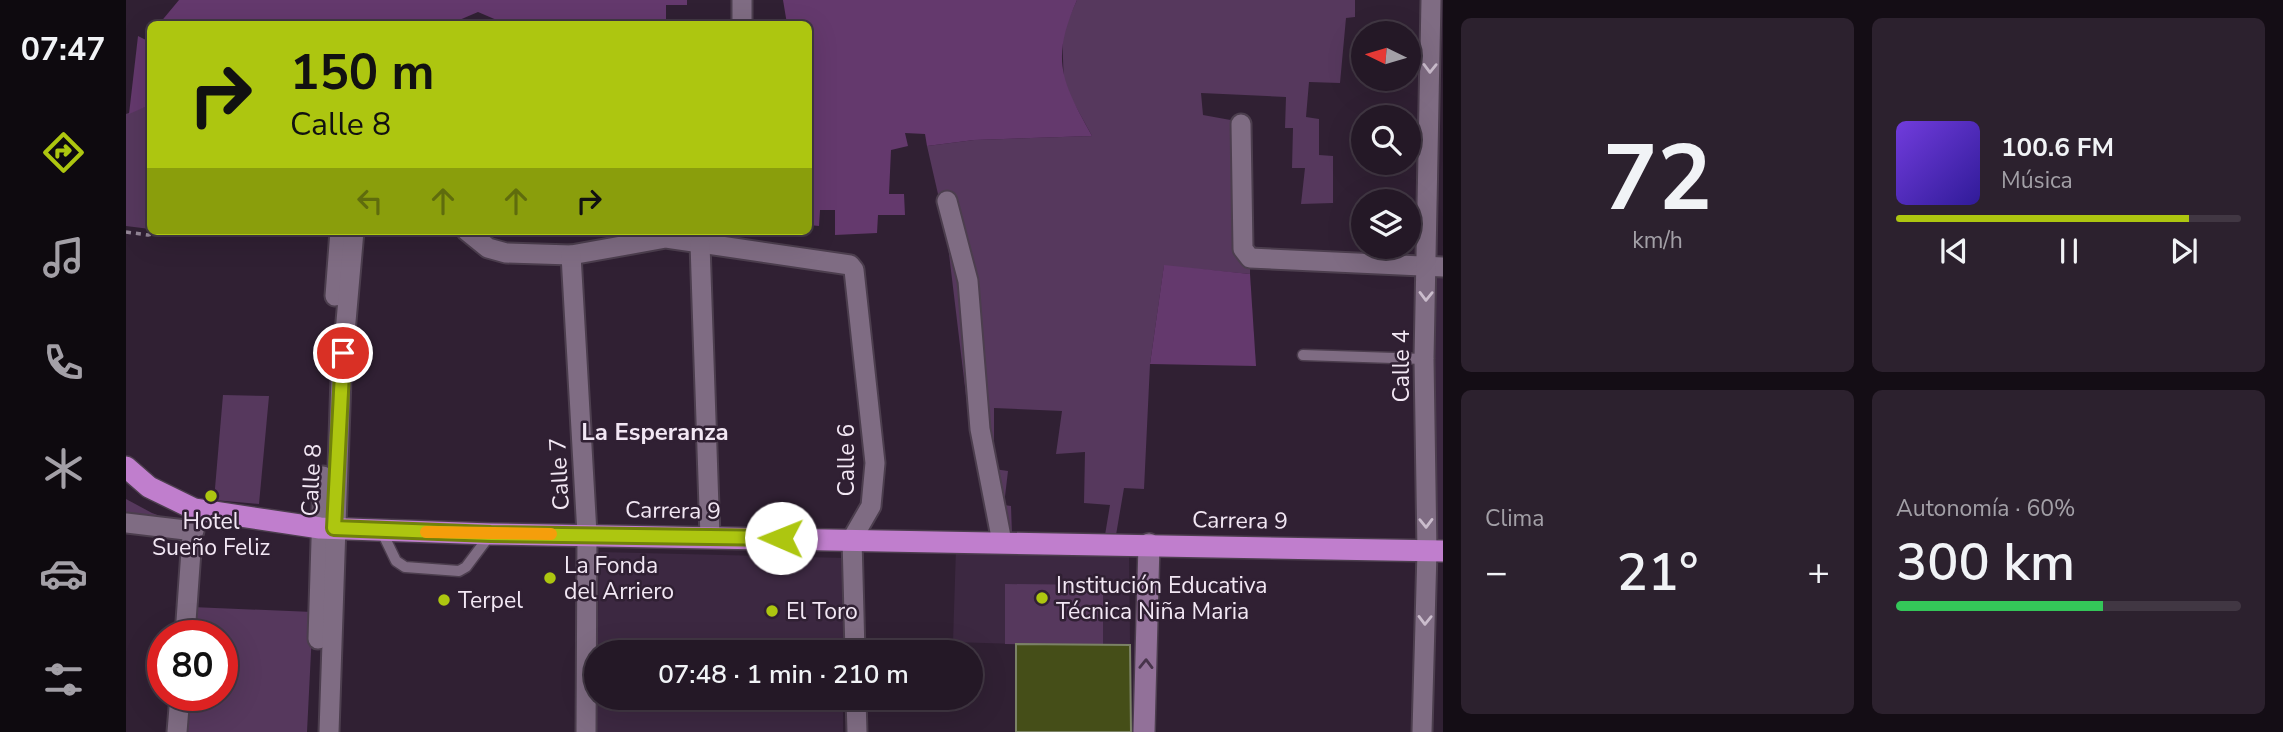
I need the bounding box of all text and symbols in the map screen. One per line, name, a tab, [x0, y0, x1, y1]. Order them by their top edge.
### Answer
north arrow	[1351, 21, 1421, 91]
map controls	[1351, 21, 1421, 259]
text: 07:47	[21, 28, 105, 71]
text: 150 m	[290, 39, 434, 106]
icon: right	[175, 49, 266, 140]
one-way arrow	[1422, 63, 1438, 74]
text: Calle 8	[290, 103, 391, 146]
button: search	[1351, 105, 1421, 175]
text: 72	[1603, 117, 1712, 241]
icon: directions	[39, 128, 88, 177]
text: 100.6 FM	[2001, 130, 2114, 165]
text: Música	[2001, 165, 2073, 196]
icon: left	[351, 182, 389, 220]
icon: ahead	[424, 182, 462, 220]
icon: ahead	[497, 182, 535, 220]
icon: right	[570, 182, 608, 220]
button: layers	[1351, 189, 1421, 259]
text: km/h	[1632, 225, 1683, 256]
icon: previous	[1935, 232, 1973, 270]
icon: pause	[2050, 232, 2088, 270]
icon: next	[2165, 232, 2203, 270]
icon: music	[39, 233, 88, 282]
one-way arrow	[1418, 290, 1433, 301]
pin	[313, 323, 373, 383]
street label: Calle 4	[1386, 330, 1417, 402]
icon: arrive	[324, 334, 362, 372]
icon: phone	[39, 338, 88, 387]
district label: La Esperanza	[581, 416, 729, 448]
street label: Calle 6	[831, 424, 862, 496]
street label: Calle 7	[542, 437, 577, 511]
street label: Calle 8	[294, 443, 329, 517]
icon: climate	[39, 444, 88, 493]
marker: Hotel Sueño Feliz	[203, 488, 219, 504]
text: Autonomía · 60%	[1896, 493, 2076, 524]
street label: Carrera 9	[625, 494, 721, 527]
position arrow	[744, 501, 818, 575]
text: Clima	[1485, 503, 1545, 534]
street label: Carrera 9	[1192, 504, 1288, 537]
place label: Hotel Sueño Feliz	[152, 506, 270, 563]
one-way arrow	[1418, 518, 1434, 529]
text: 300 km	[1896, 527, 2075, 598]
text: 21°	[1617, 537, 1698, 608]
text: −	[1485, 547, 1508, 598]
text: +	[1807, 547, 1830, 598]
icon: car	[39, 549, 88, 598]
place label: La Fonda del Arriero	[564, 550, 674, 607]
marker: La Fonda del Arriero	[542, 570, 558, 586]
place label: Institución Educativa Técnica Niña Maria	[1056, 570, 1268, 627]
place label: Terpel	[458, 585, 523, 616]
marker: Institución Educativa Técnica Niña Maria	[1034, 590, 1050, 606]
marker: Terpel	[436, 592, 452, 608]
place label: El Toro	[786, 596, 858, 627]
marker: El Toro	[764, 603, 780, 619]
one-way arrow	[1417, 614, 1432, 625]
speed limit sign: 80	[147, 620, 238, 711]
icon: filters	[39, 655, 88, 704]
text: 07:48 · 1 min · 210 m	[658, 657, 909, 692]
one-way arrow	[1138, 658, 1153, 669]

